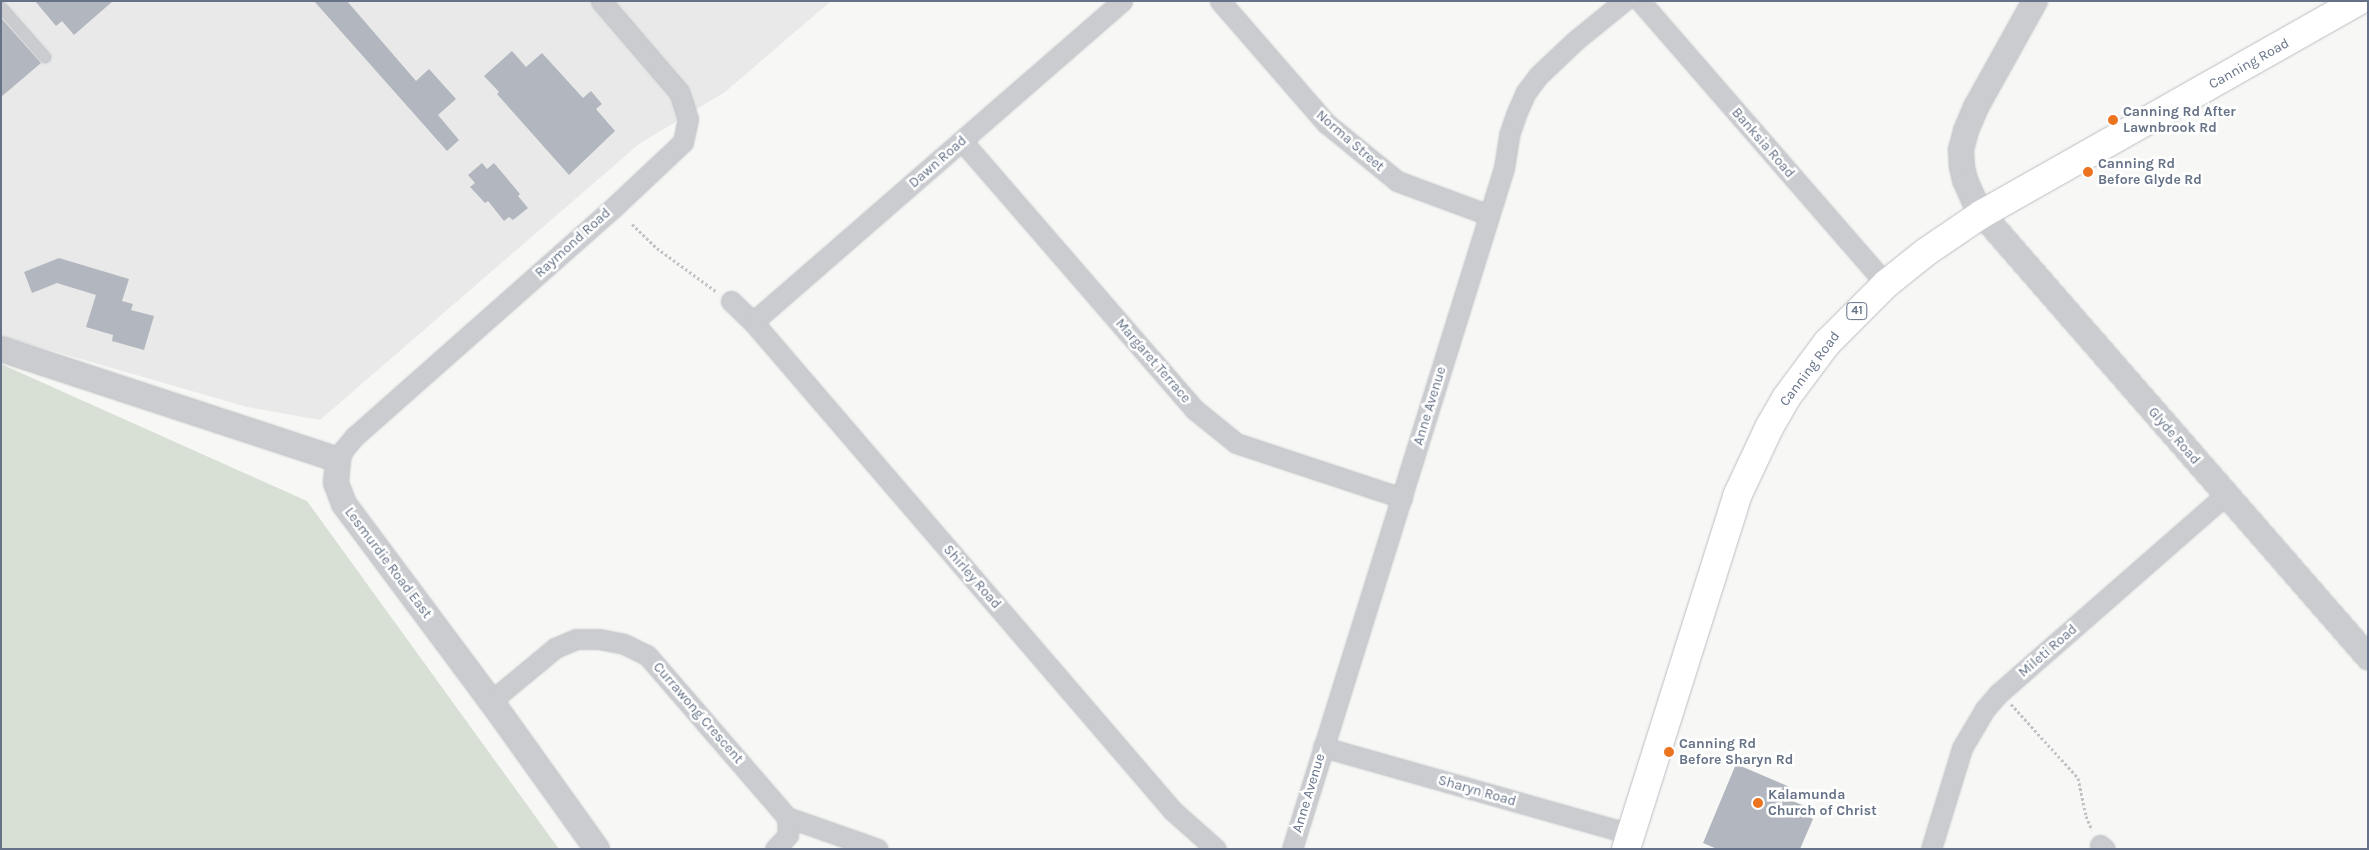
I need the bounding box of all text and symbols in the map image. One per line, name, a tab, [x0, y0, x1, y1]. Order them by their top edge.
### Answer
street label: Canning Road	[2206, 35, 2292, 93]
street label: Banksia Road	[1728, 104, 1798, 182]
place label: Canning Rd After Lawnbrook Rd	[2123, 104, 2236, 136]
street label: Norma Street	[1312, 107, 1388, 175]
marker: Canning Rd After Lawnbrook Rd	[2107, 114, 2119, 126]
street label: Dawn Road	[906, 132, 970, 192]
place label: Canning Rd Before Glyde Rd	[2098, 156, 2202, 188]
marker: Canning Rd Before Glyde Rd	[2082, 166, 2094, 178]
street label: Raymond Road	[532, 205, 614, 281]
road number: 41	[1846, 302, 1868, 321]
street label: Margaret Terrace	[1112, 315, 1194, 407]
street label: Canning Road	[1776, 328, 1844, 410]
street label: Anne Avenue	[1410, 365, 1450, 447]
street label: Glyde Road	[2145, 404, 2203, 468]
street label: Lesmurdie Road East	[341, 504, 435, 622]
street label: Shirley Road	[940, 542, 1004, 612]
street label: Mileti Road	[2015, 621, 2081, 681]
street label: Currawong Crescent	[649, 659, 747, 767]
place label: Canning Rd Before Sharyn Rd	[1679, 736, 1793, 769]
marker: Canning Rd Before Sharyn Rd	[1663, 746, 1675, 758]
street label: Anne Avenue	[1289, 752, 1329, 834]
street label: Sharyn Road	[1436, 772, 1518, 810]
place label: Kalamunda Church of Christ	[1768, 787, 1877, 820]
marker: Kalamunda Church of Christ	[1752, 797, 1764, 809]

